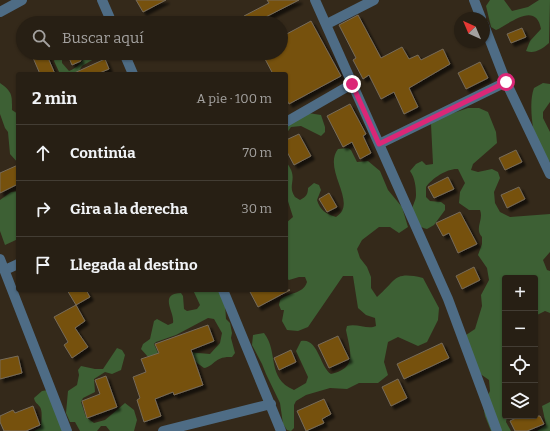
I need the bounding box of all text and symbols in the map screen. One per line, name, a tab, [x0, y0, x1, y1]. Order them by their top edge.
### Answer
north arrow	[454, 12, 490, 48]
search box	[16, 16, 288, 60]
icon: search	[30, 27, 52, 49]
text: Buscar aquí	[62, 29, 144, 47]
route start	[497, 73, 515, 91]
route end	[343, 75, 361, 93]
text: 2 min	[32, 88, 77, 109]
text: A pie · 100 m	[197, 91, 272, 106]
icon: ahead	[32, 142, 54, 164]
text: Continúa	[70, 144, 136, 162]
text: 70 m	[242, 145, 272, 160]
icon: right	[32, 198, 54, 220]
text: Gira a la derecha	[70, 200, 188, 218]
text: 30 m	[241, 201, 272, 216]
icon: arrive	[32, 254, 54, 276]
text: Llegada al destino	[70, 256, 198, 274]
map controls	[502, 275, 538, 419]
button: +	[502, 275, 538, 311]
button: −	[502, 311, 538, 347]
button: locate	[502, 347, 538, 383]
button: layers	[502, 383, 538, 419]

